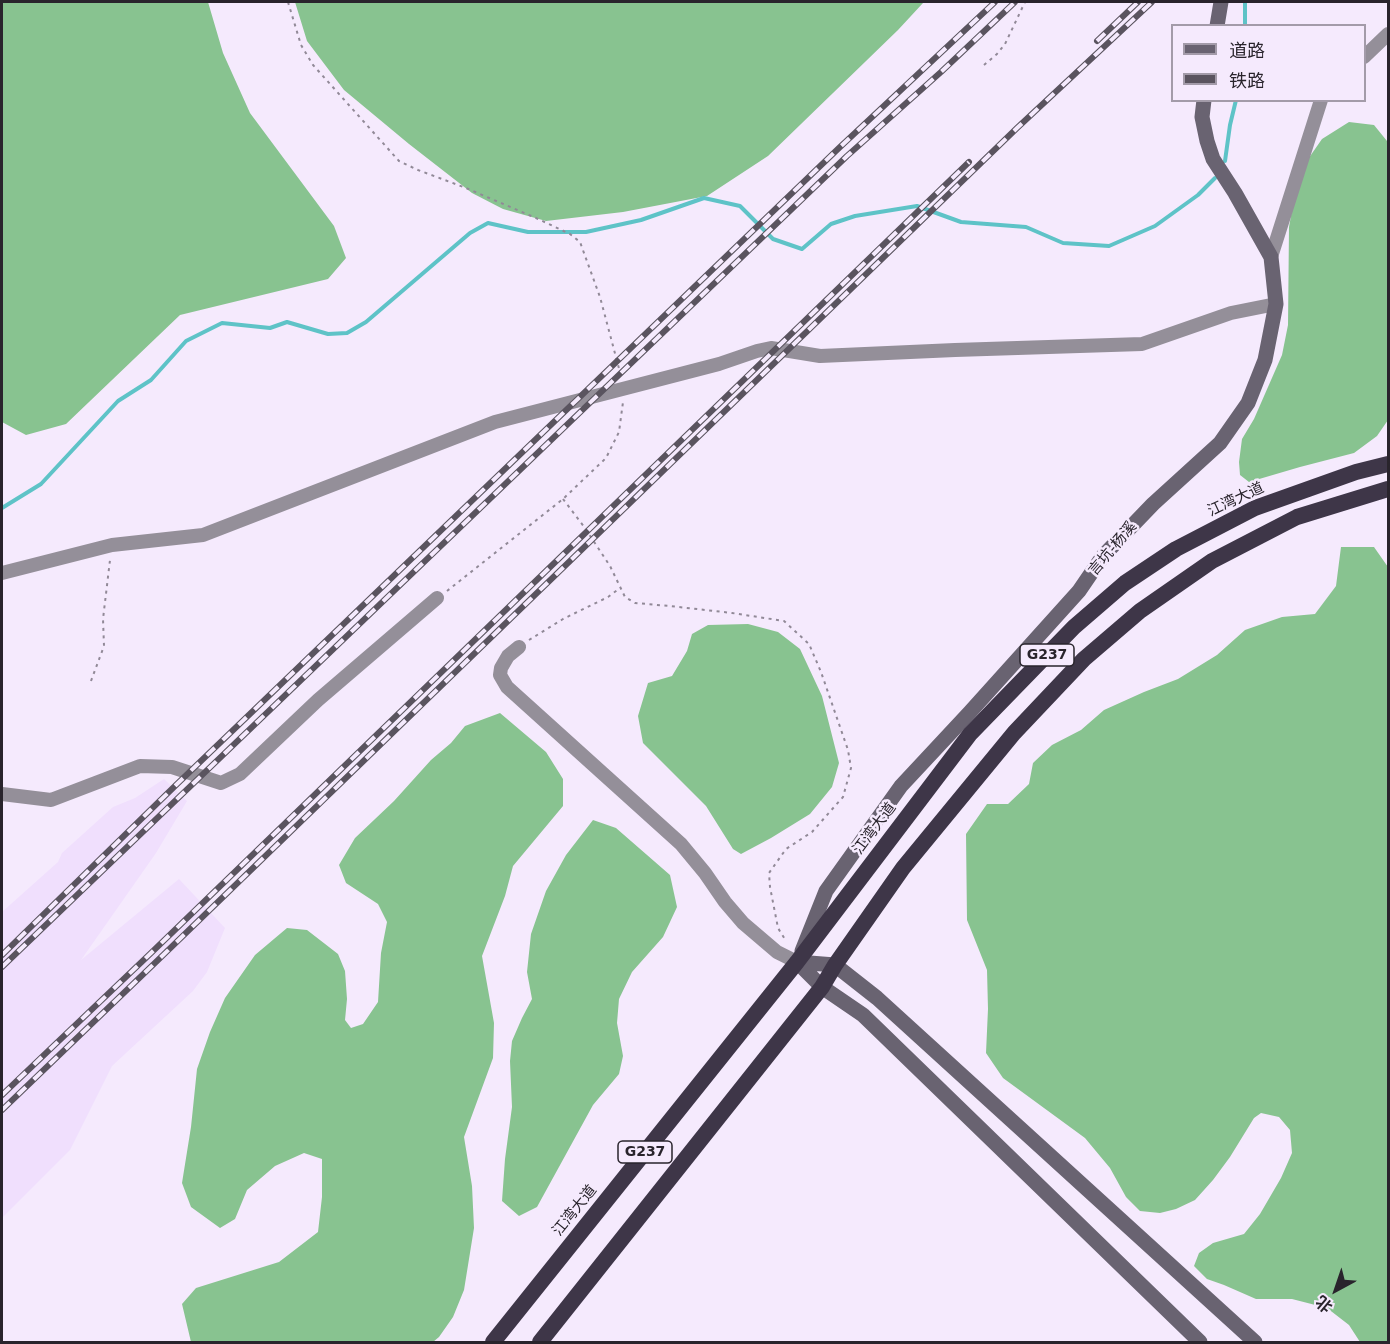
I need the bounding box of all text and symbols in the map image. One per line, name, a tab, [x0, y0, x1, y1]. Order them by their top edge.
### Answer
legend	[1171, 24, 1366, 102]
text: 道路	[1229, 40, 1265, 61]
text: 铁路	[1229, 70, 1265, 91]
street label: 江湾大道	[1205, 479, 1267, 521]
street label: 言坑-杨溪	[1085, 518, 1141, 580]
road number: G237	[1020, 644, 1074, 666]
street label: 江湾大道	[850, 800, 900, 858]
road number: G237	[618, 1141, 672, 1163]
street label: 江湾大道	[549, 1182, 601, 1240]
north arrow	[1306, 1260, 1366, 1320]
text: 北	[1312, 1292, 1336, 1317]

